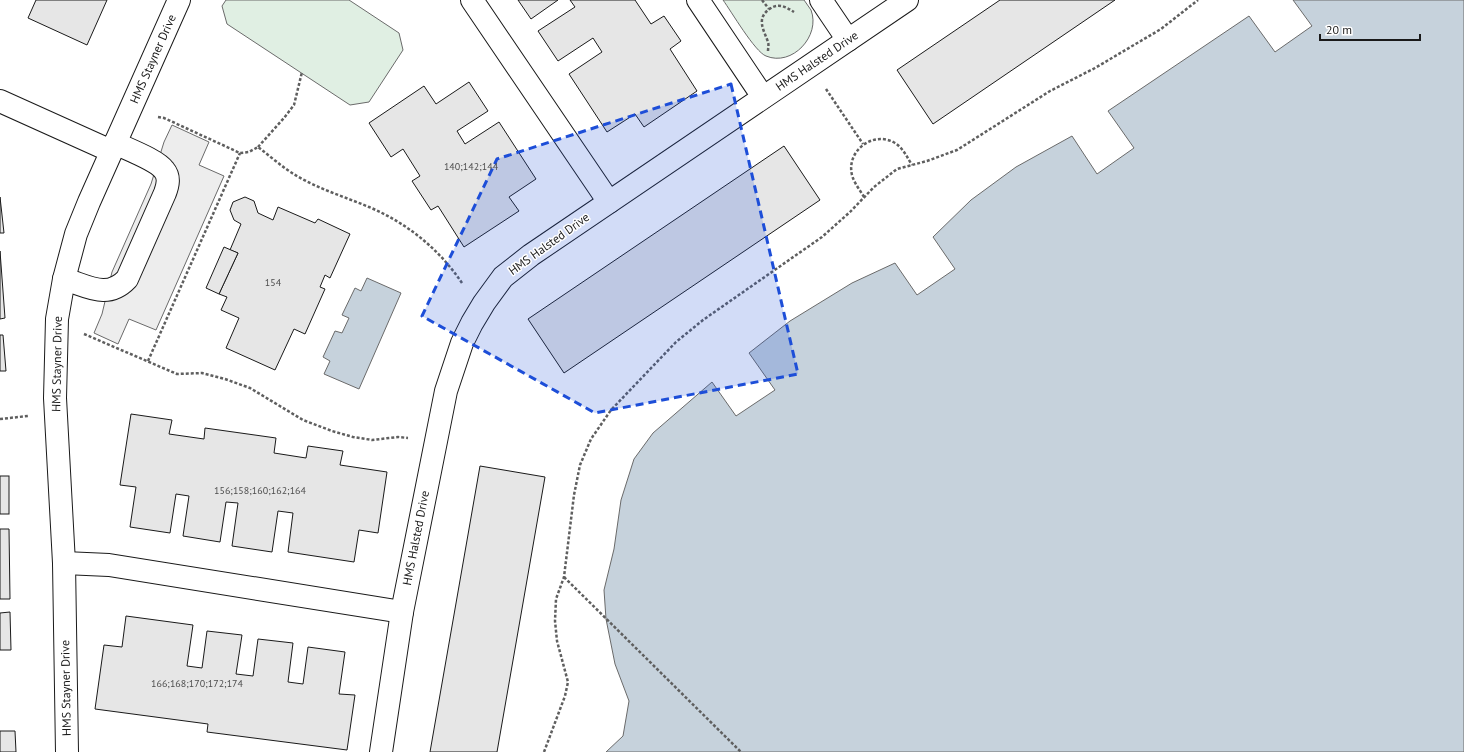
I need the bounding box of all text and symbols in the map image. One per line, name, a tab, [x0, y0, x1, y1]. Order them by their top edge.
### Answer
street label: HMS Stayner Drive	[126, 12, 179, 106]
scale bar	[1320, 16, 1420, 42]
text: 20 m	[1326, 22, 1352, 37]
street label: HMS Halsted Drive	[773, 27, 861, 94]
house number: 140;142;144	[444, 160, 499, 173]
street label: HMS Halsted Drive	[505, 209, 592, 278]
house number: 154	[265, 276, 282, 289]
street label: HMS Stayner Drive	[48, 316, 65, 412]
house number: 156;158;160;162;164	[214, 484, 307, 497]
street label: HMS Halsted Drive	[399, 489, 432, 587]
street label: HMS Stayner Drive	[57, 640, 74, 736]
house number: 166;168;170;172;174	[151, 677, 244, 690]

